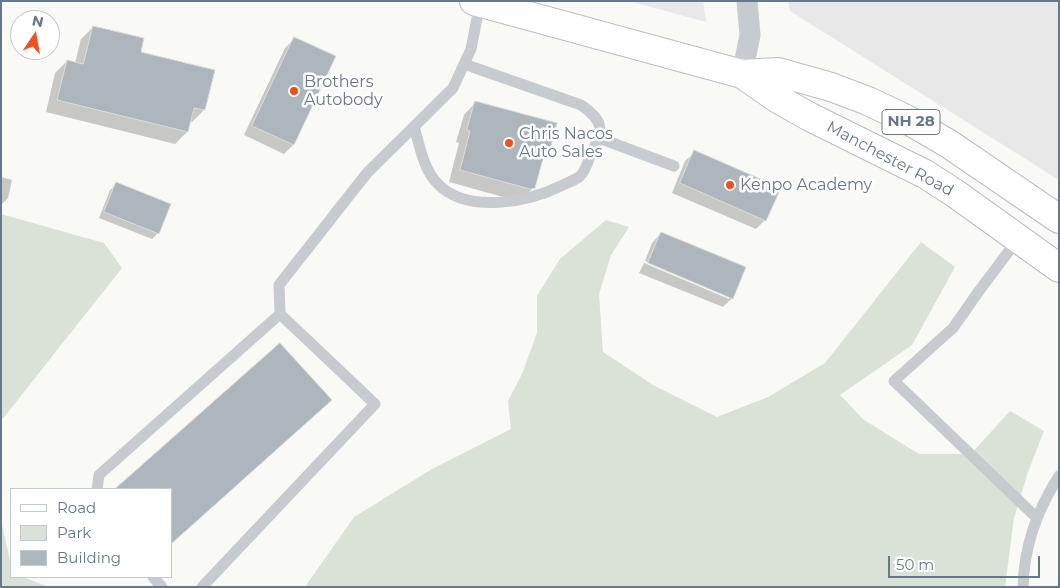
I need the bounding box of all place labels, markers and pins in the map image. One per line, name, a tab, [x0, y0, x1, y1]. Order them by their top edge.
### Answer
place label: Brothers Autobody	[304, 72, 383, 110]
marker: Brothers Autobody	[288, 85, 300, 97]
place label: Chris Nacos Auto Sales	[519, 124, 613, 162]
marker: Chris Nacos Auto Sales	[503, 137, 515, 149]
place label: Kenpo Academy	[740, 175, 872, 195]
marker: Kenpo Academy	[724, 179, 736, 191]

